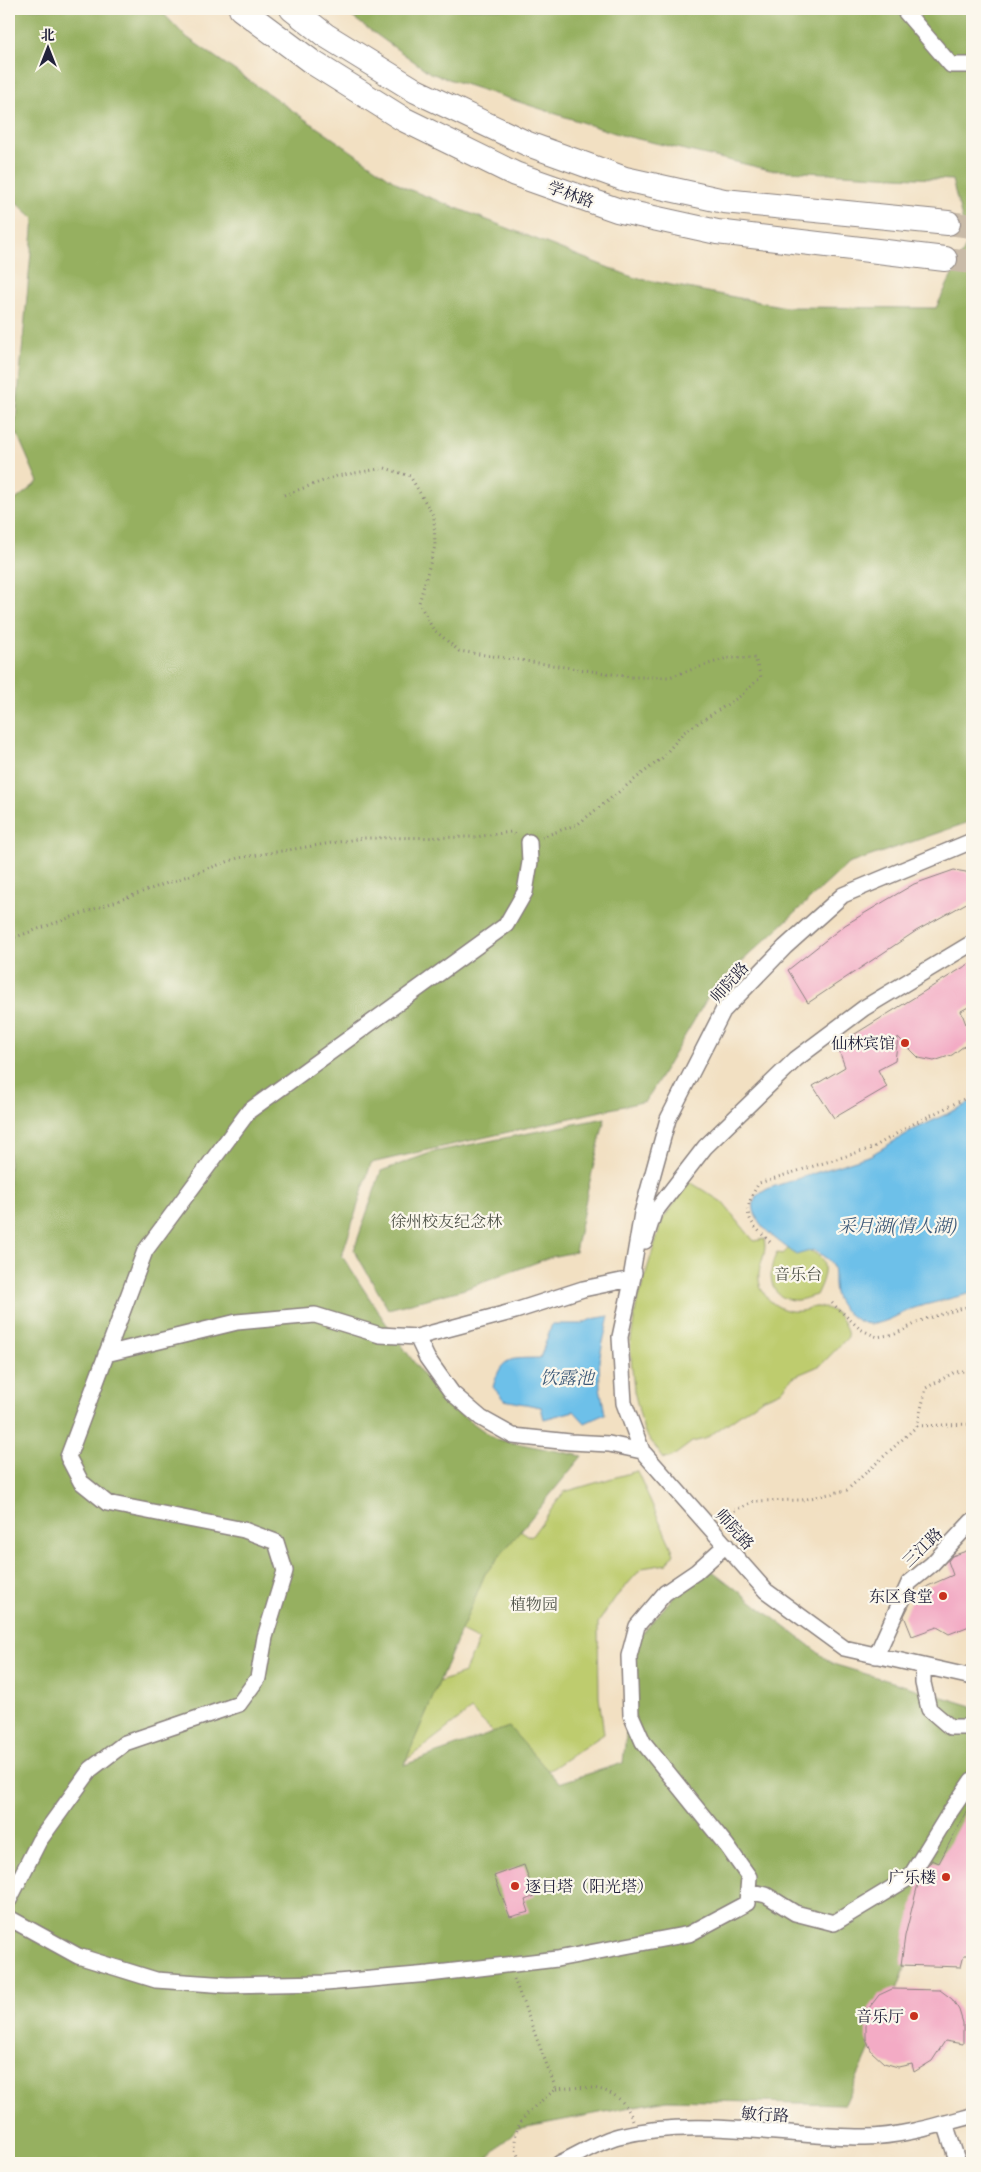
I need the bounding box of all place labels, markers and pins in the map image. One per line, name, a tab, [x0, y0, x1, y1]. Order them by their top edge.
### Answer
place label: 仙林宾馆	[831, 1033, 895, 1054]
marker: 仙林宾馆	[899, 1037, 911, 1049]
place label: 东区食堂	[869, 1586, 933, 1607]
marker: 东区食堂	[937, 1590, 949, 1602]
place label: 广乐楼	[888, 1867, 936, 1888]
marker: 广乐楼	[940, 1871, 952, 1883]
place label: 逐日塔（阳光塔）	[525, 1876, 653, 1897]
marker: 逐日塔（阳光塔）	[509, 1880, 521, 1892]
place label: 音乐厅	[856, 2006, 904, 2027]
marker: 音乐厅	[908, 2010, 920, 2022]

